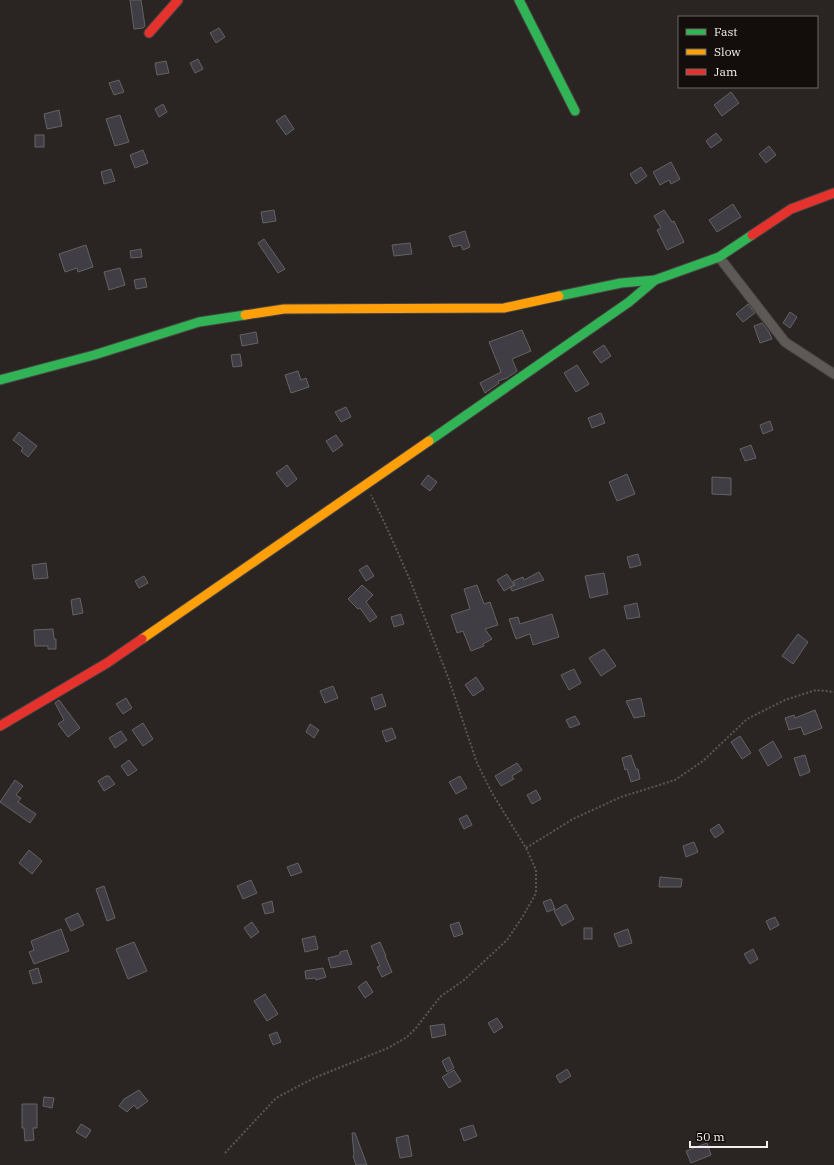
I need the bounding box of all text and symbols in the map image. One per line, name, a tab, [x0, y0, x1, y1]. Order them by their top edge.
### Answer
legend	[678, 16, 818, 88]
text: Fast	[714, 24, 738, 39]
text: Slow	[714, 44, 741, 59]
text: Jam	[714, 64, 738, 79]
scale bar	[690, 1123, 767, 1149]
text: 50 m	[696, 1129, 725, 1144]

